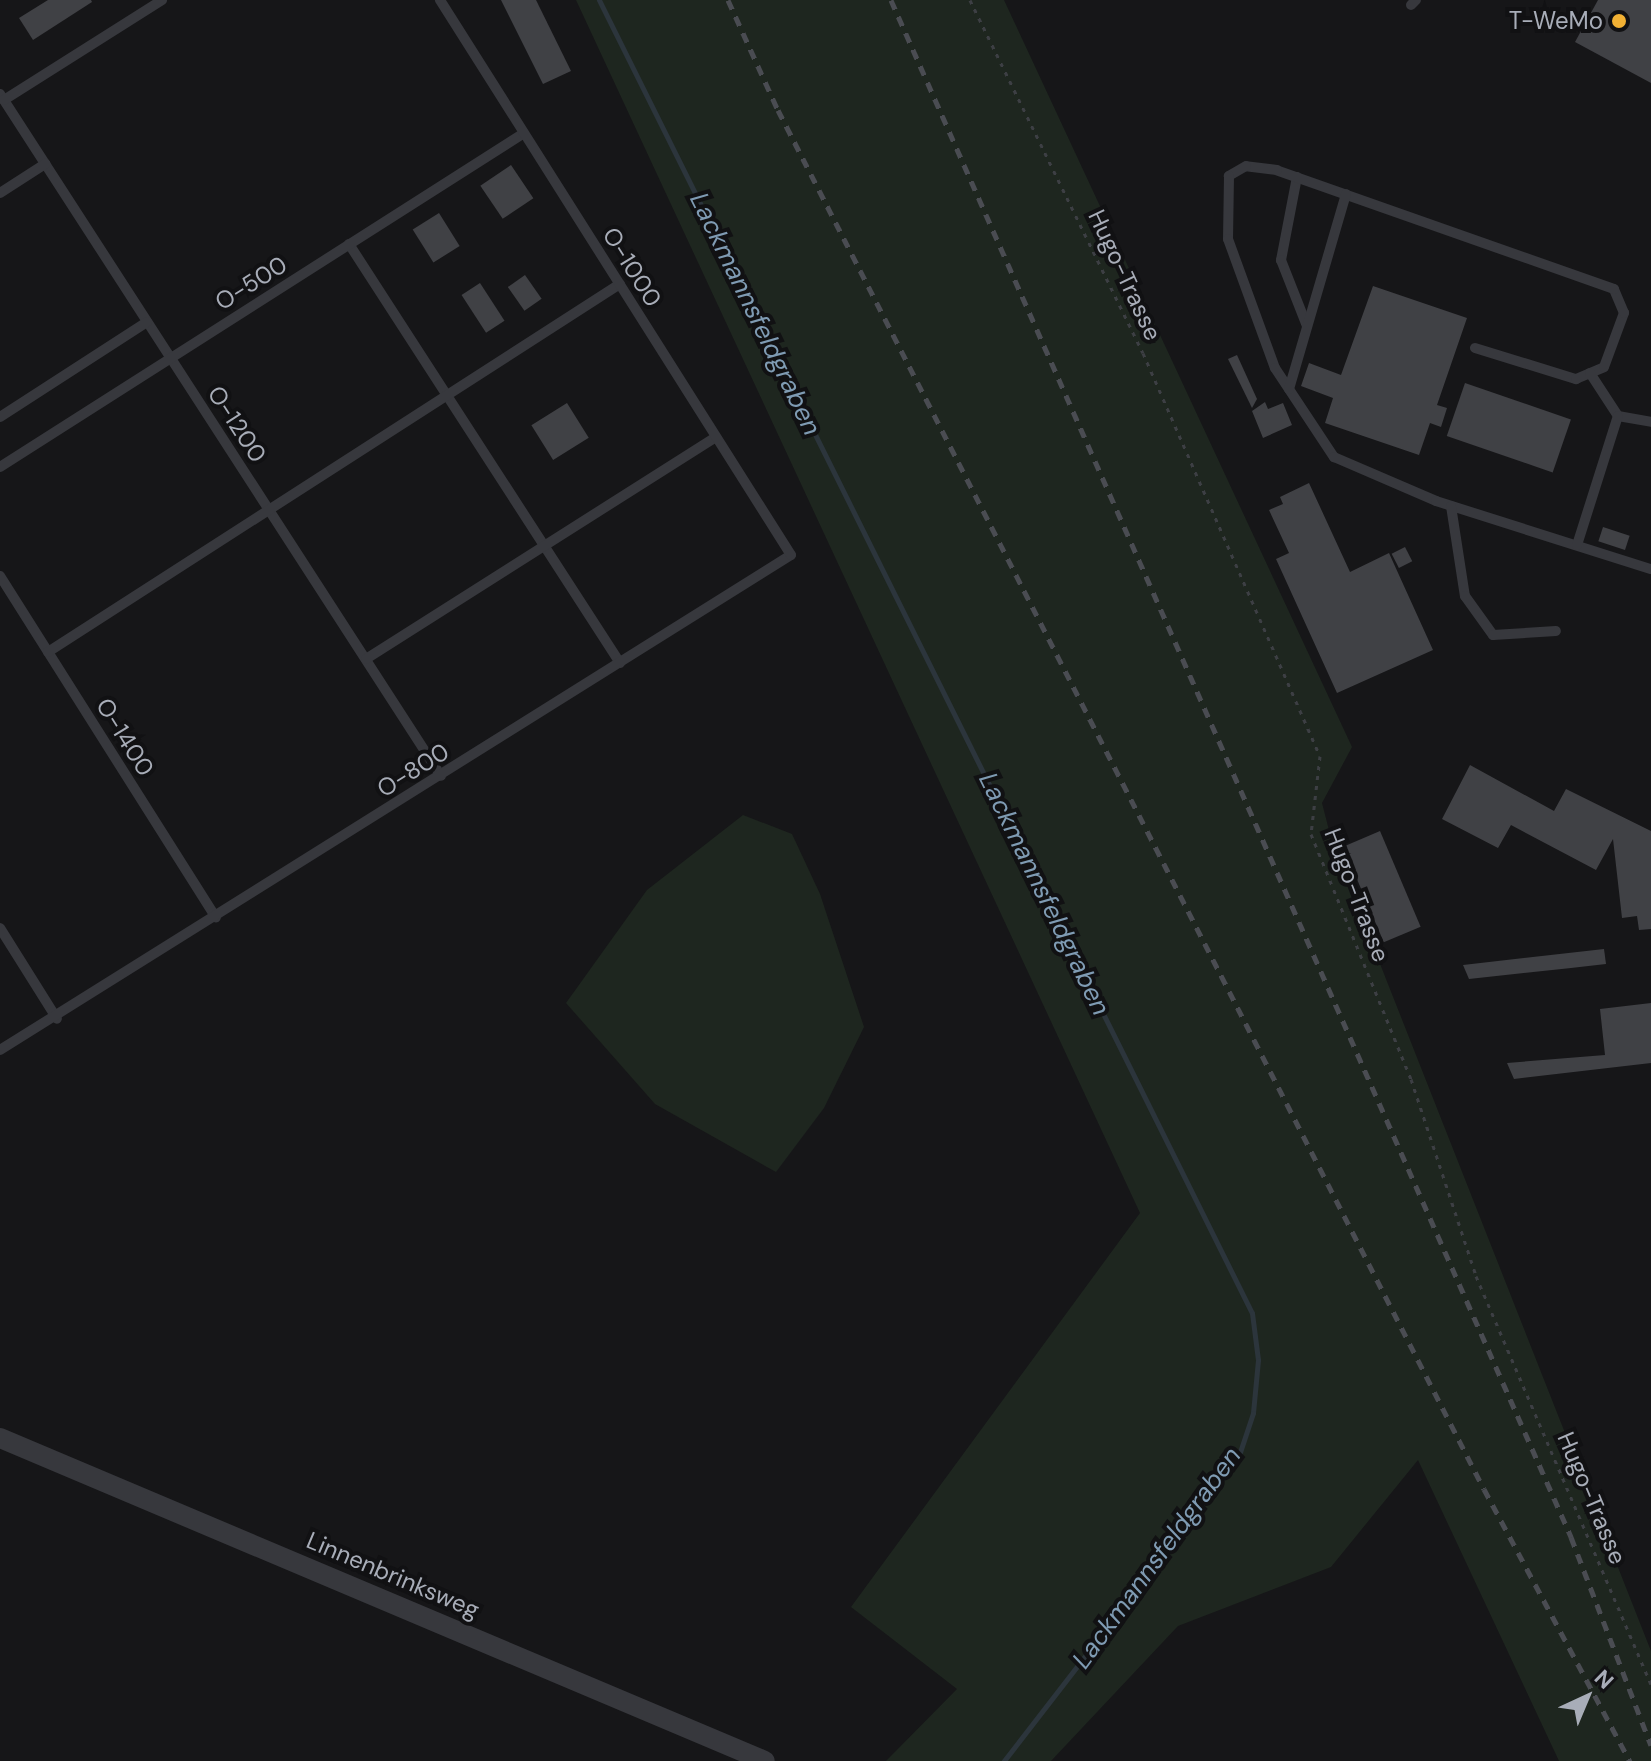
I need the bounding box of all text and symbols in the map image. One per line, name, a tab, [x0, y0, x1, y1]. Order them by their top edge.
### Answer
place label: T-WeMo	[1509, 7, 1603, 35]
marker: T-WeMo	[1610, 12, 1628, 30]
water label: Lackmannsfeldgraben	[683, 188, 827, 440]
street label: Hugo-Trasse	[1082, 205, 1168, 345]
street label: O-1000	[596, 222, 668, 312]
street label: O-500	[210, 250, 292, 316]
street label: O-1200	[202, 380, 272, 468]
street label: O-1400	[90, 693, 160, 781]
street label: O-800	[372, 737, 454, 803]
water label: Lackmannsfeldgraben	[972, 768, 1116, 1020]
street label: Hugo-Trasse	[1318, 824, 1396, 966]
street label: Hugo-Trasse	[1551, 1428, 1633, 1568]
water label: Lackmannsfeldgraben	[1066, 1441, 1248, 1675]
street label: Linnenbrinksweg	[302, 1526, 484, 1624]
north arrow	[1547, 1657, 1627, 1737]
text: N	[1588, 1663, 1620, 1695]

